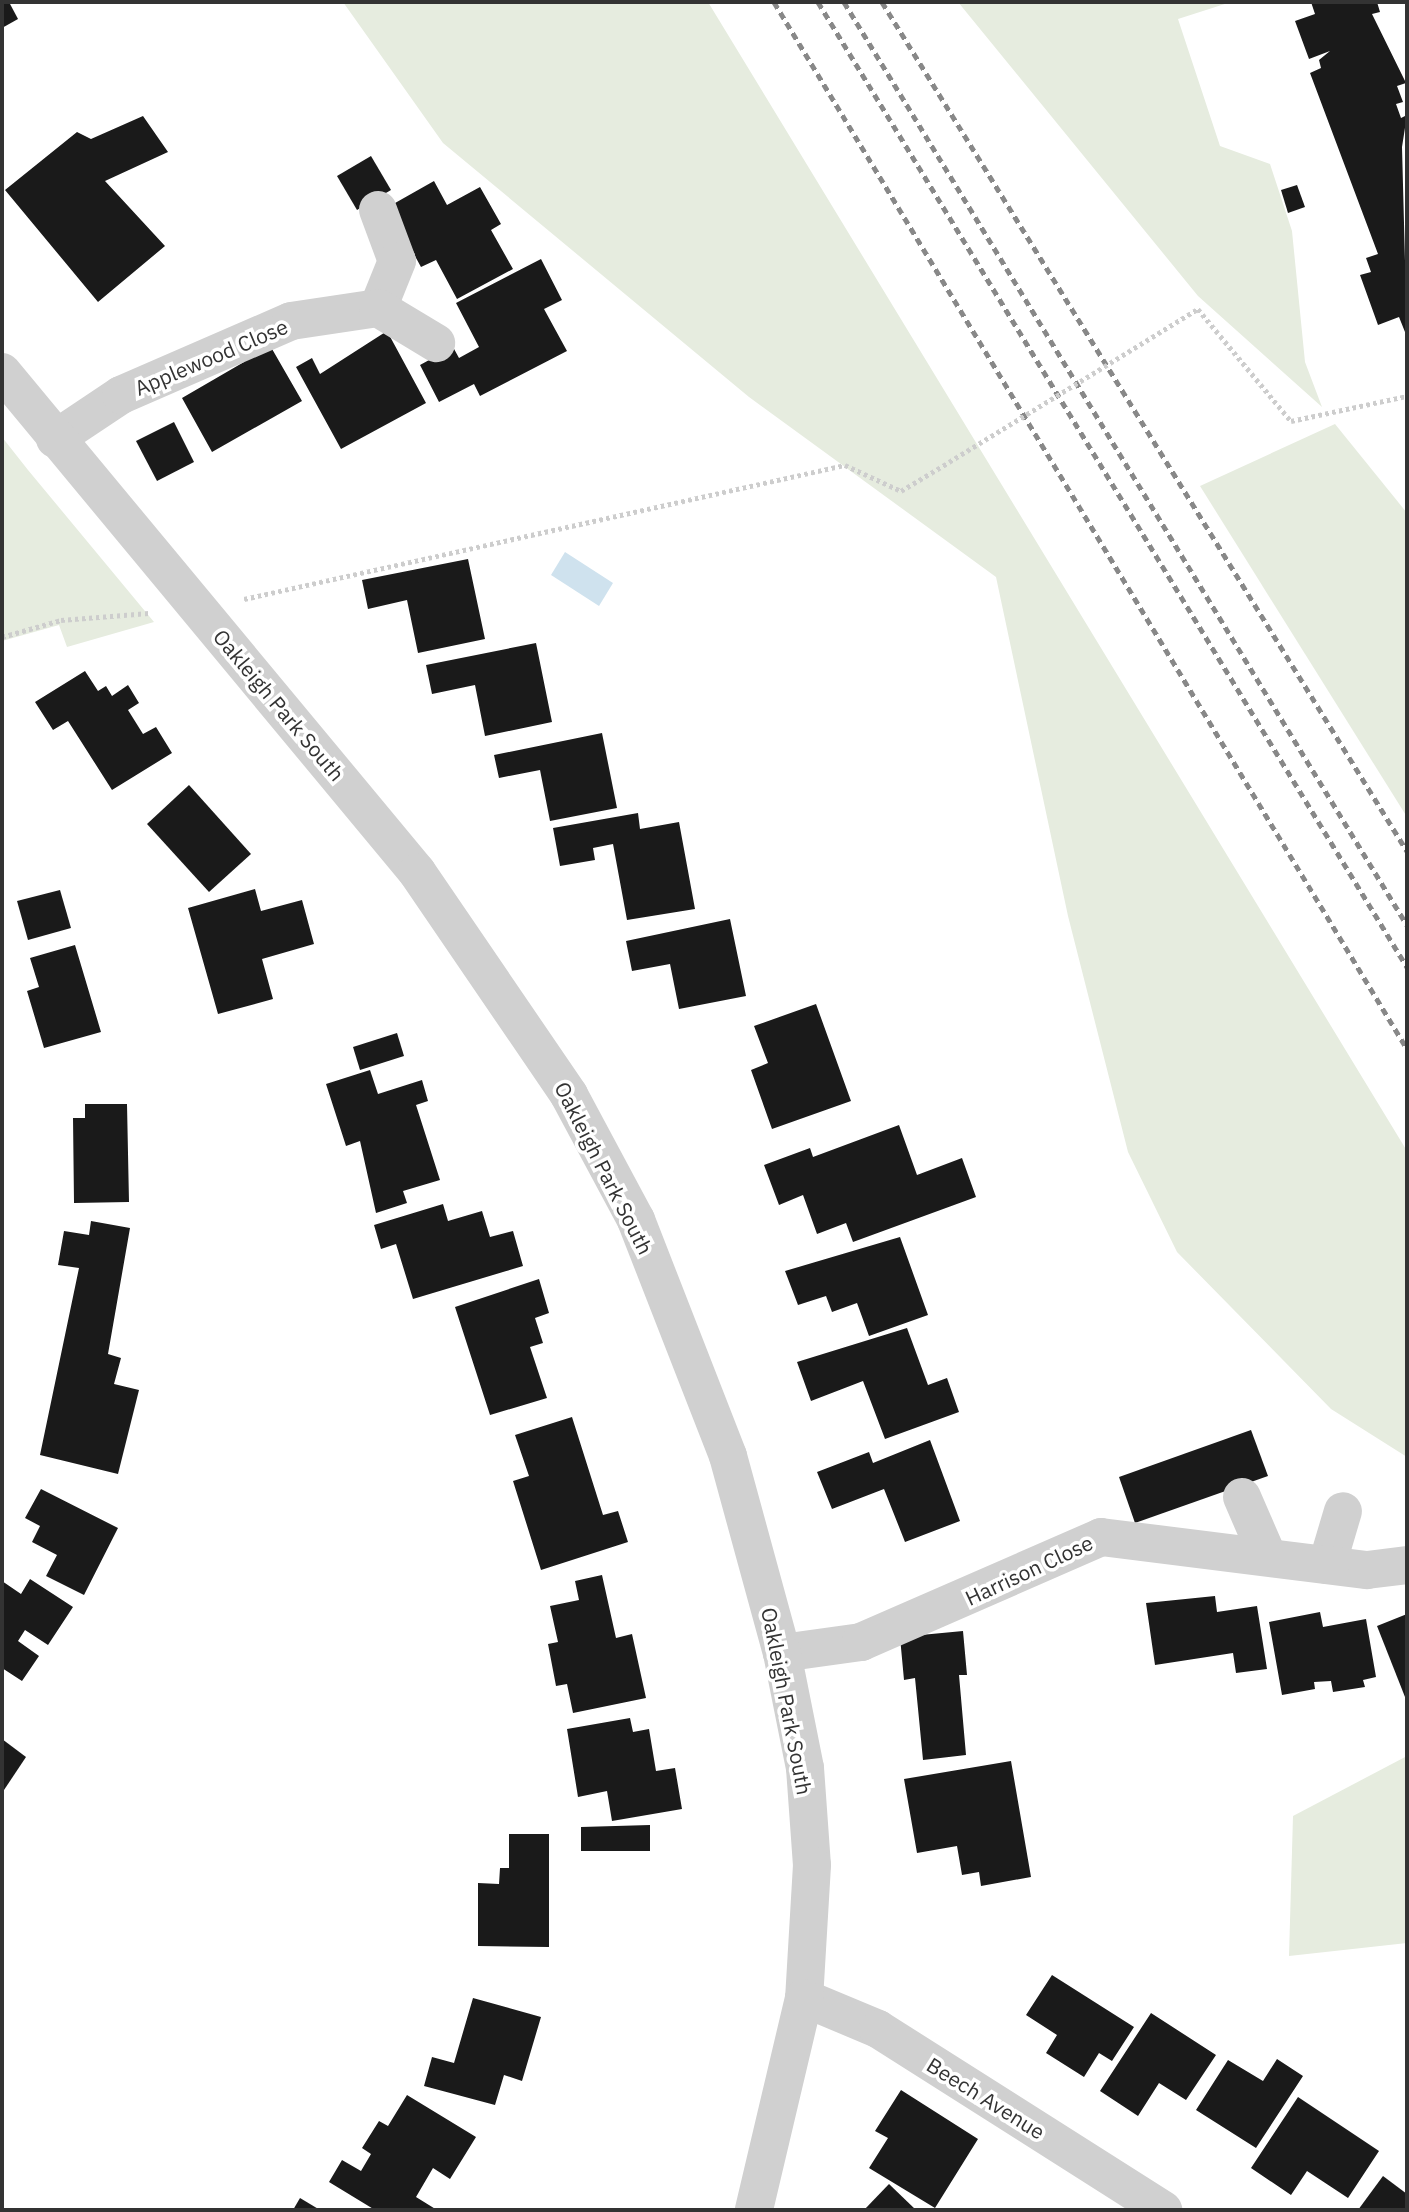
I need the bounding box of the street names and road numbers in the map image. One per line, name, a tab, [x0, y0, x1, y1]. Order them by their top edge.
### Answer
street label: Applewood Close	[131, 313, 291, 401]
street label: Oakleigh Park South	[208, 624, 350, 786]
street label: Oakleigh Park South	[550, 1078, 658, 1258]
street label: Harrison Close	[961, 1529, 1097, 1611]
street label: Oakleigh Park South	[756, 1605, 818, 1797]
street label: Beech Avenue	[922, 2052, 1050, 2144]

